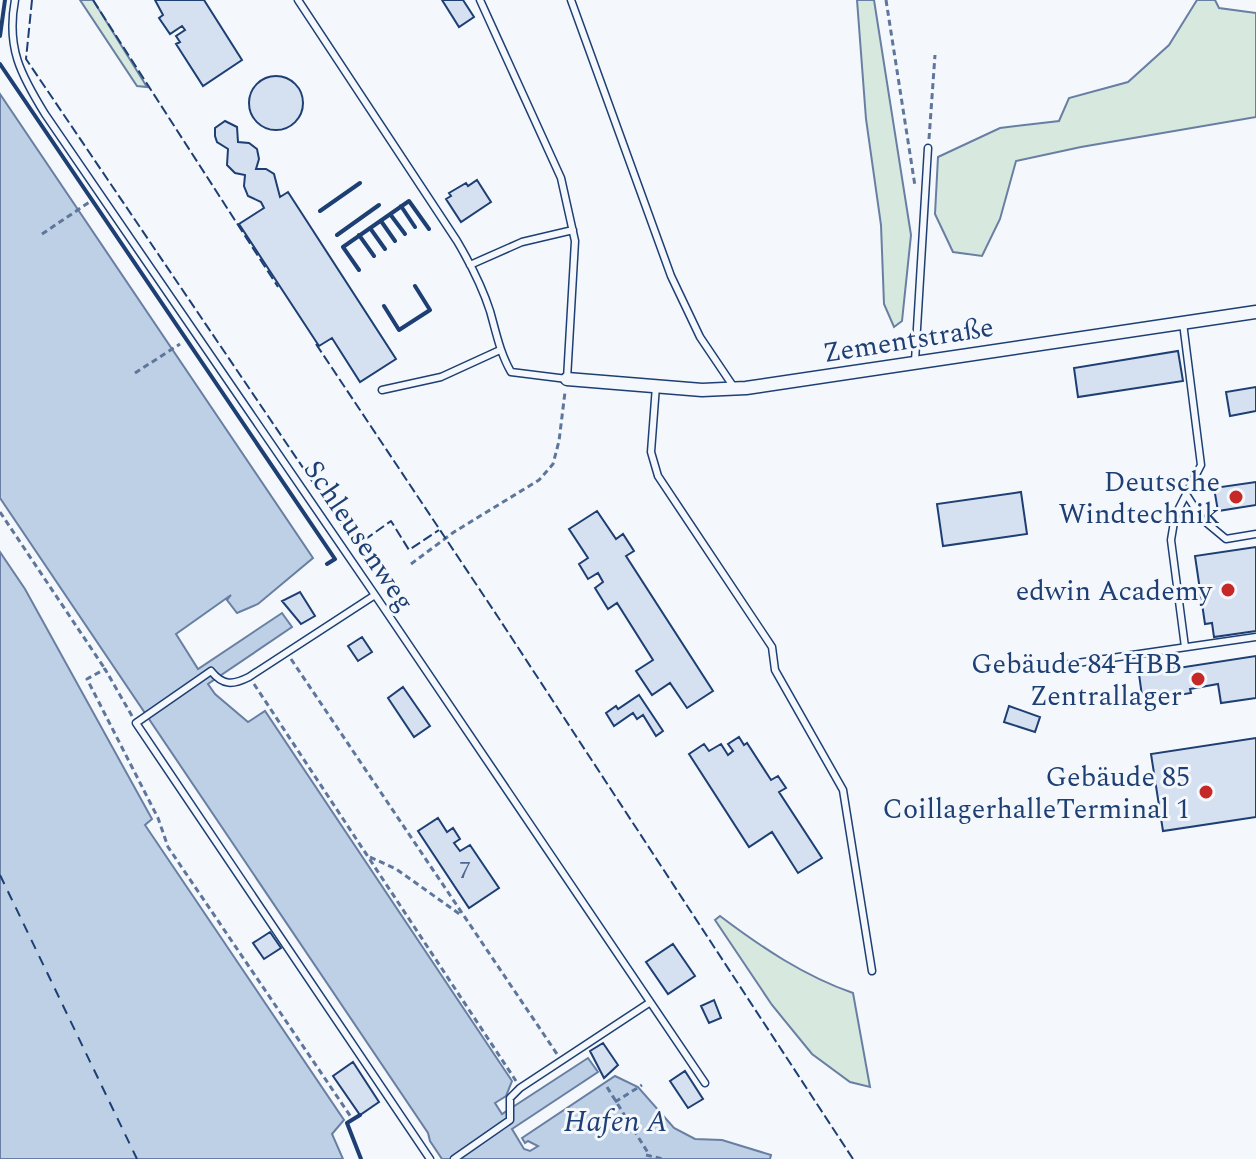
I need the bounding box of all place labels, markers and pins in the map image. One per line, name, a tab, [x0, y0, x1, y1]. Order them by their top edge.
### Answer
place label: Deutsche Windtechnik	[1058, 461, 1220, 536]
marker: Deutsche Windtechnik	[1227, 488, 1245, 506]
place label: edwin Academy	[1016, 570, 1214, 613]
marker: edwin Academy	[1219, 581, 1237, 599]
place label: Gebäude 84 HBB Zentrallager	[971, 643, 1182, 718]
marker: Gebäude 84 HBB Zentrallager	[1189, 670, 1207, 688]
place label: Gebäude 85 CoillagerhalleTerminal 1	[883, 756, 1190, 831]
marker: Gebäude 85 CoillagerhalleTerminal 1	[1197, 783, 1215, 801]

